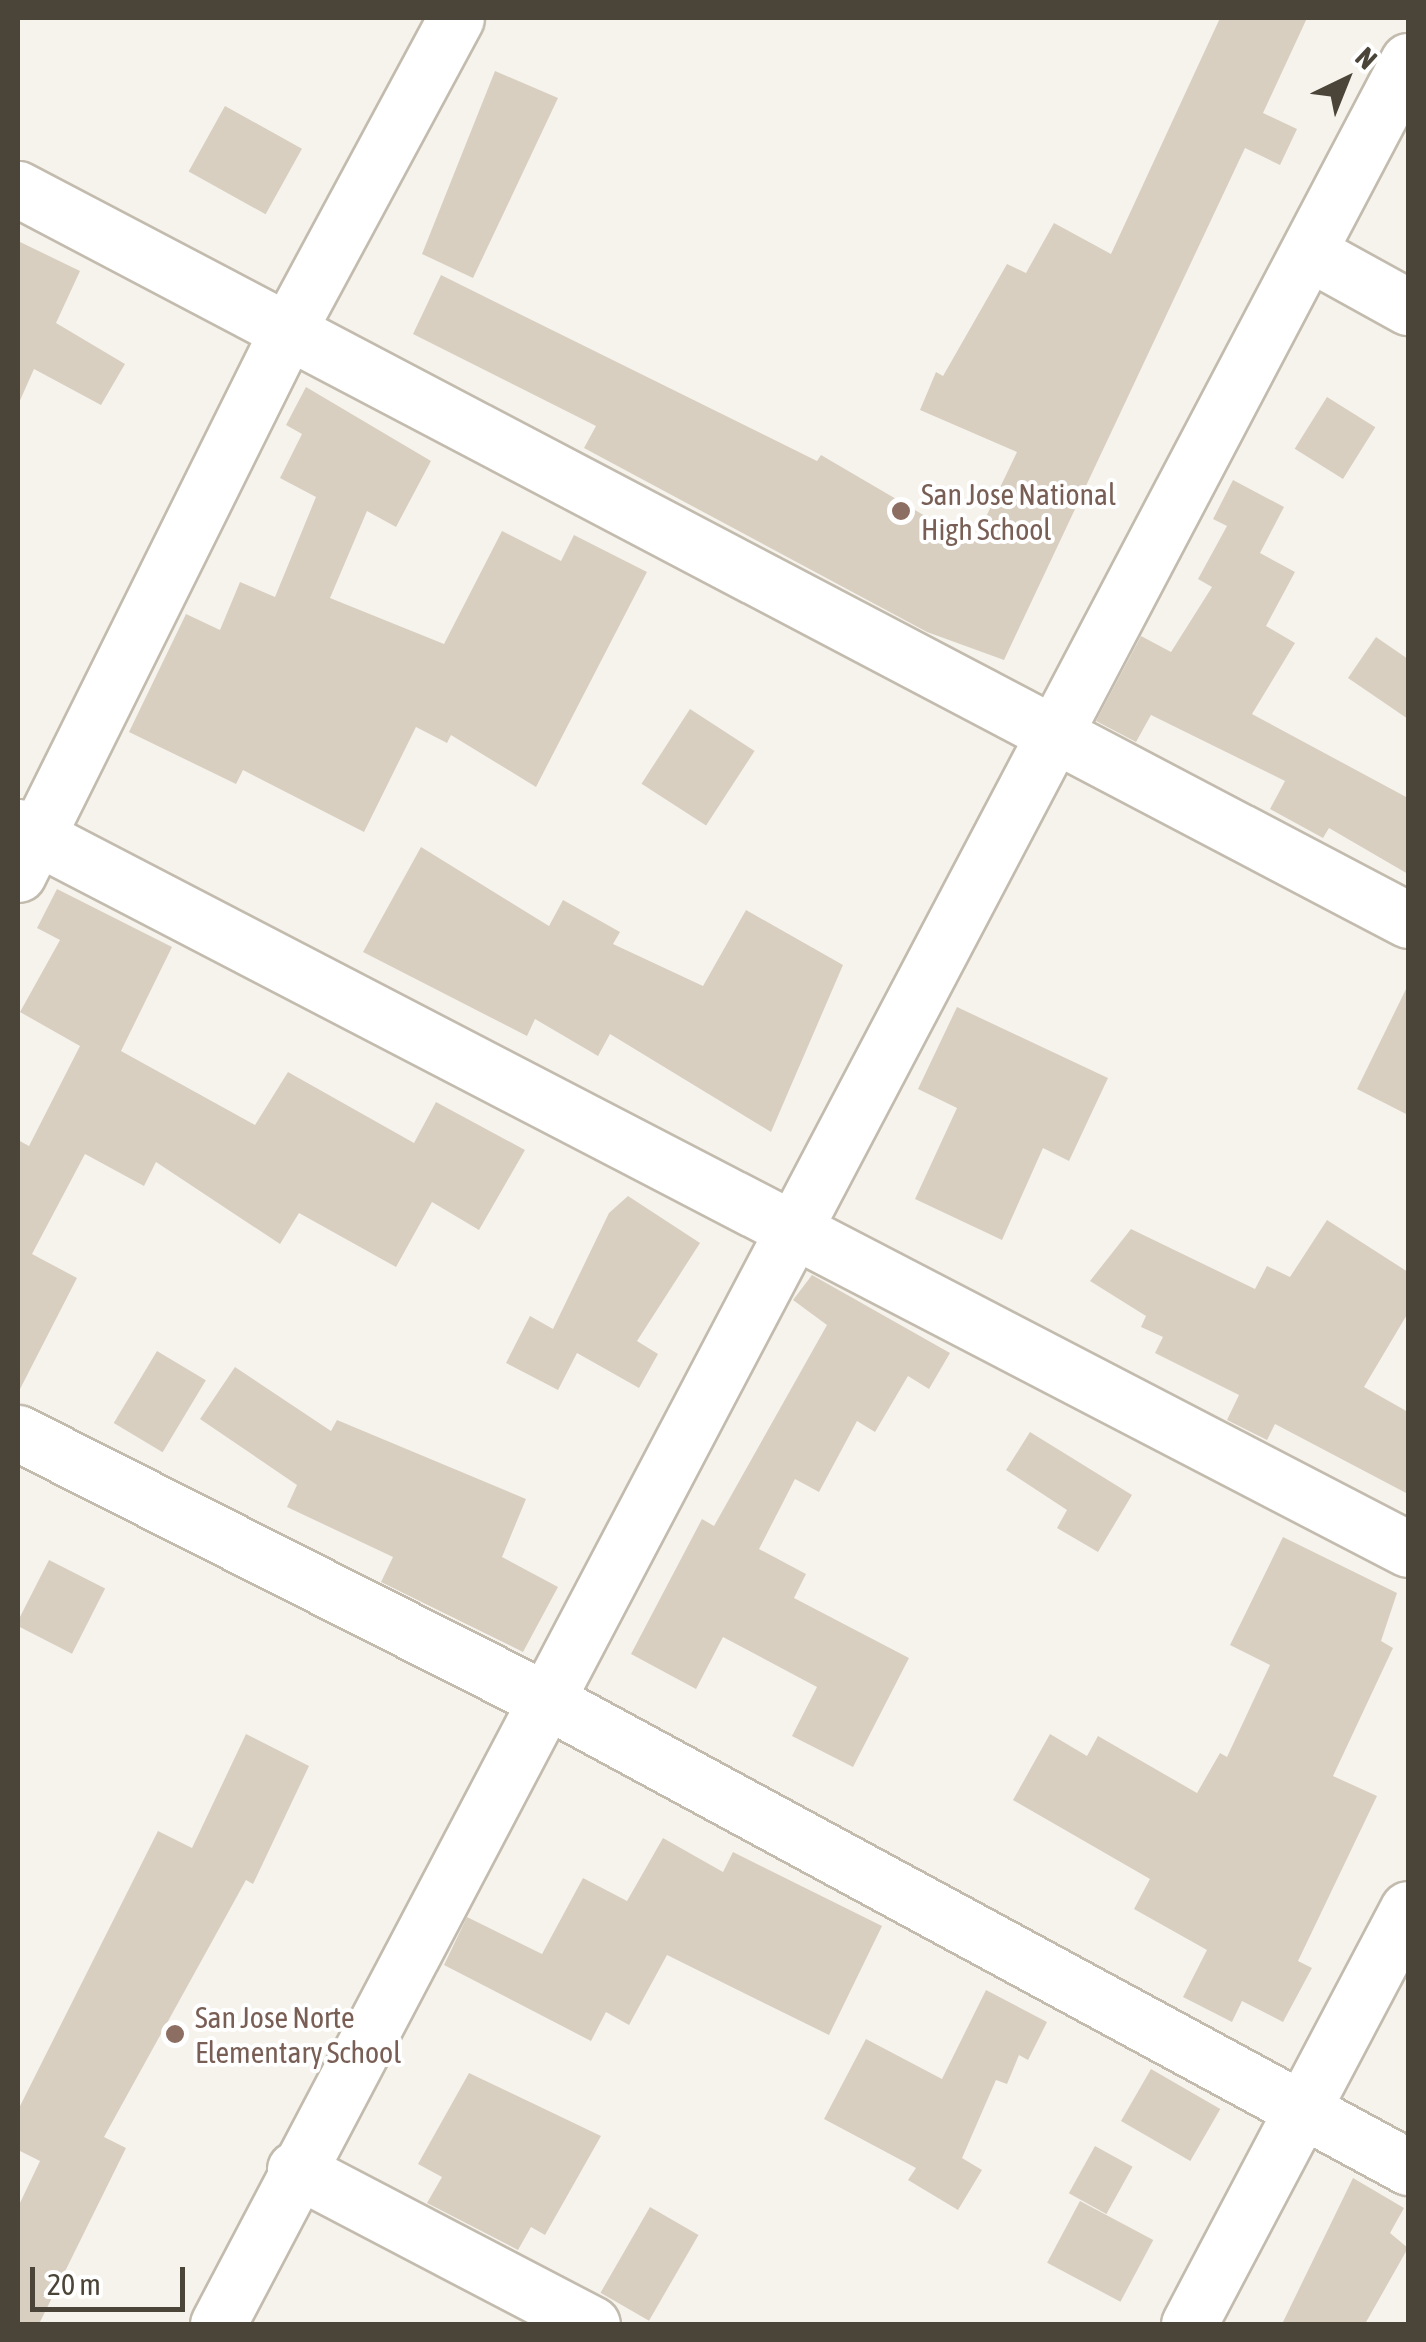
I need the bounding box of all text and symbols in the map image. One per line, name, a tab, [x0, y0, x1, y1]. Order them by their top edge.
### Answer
north arrow	[1296, 30, 1396, 130]
text: N	[1350, 41, 1383, 75]
place label: San Jose National High School	[921, 476, 1116, 546]
marker: San Jose National High School	[890, 500, 912, 522]
place label: San Jose Norte Elementary School	[195, 1999, 401, 2070]
marker: San Jose Norte Elementary School	[164, 2023, 186, 2045]
scale bar	[35, 2247, 190, 2309]
text: 20 m	[47, 2267, 101, 2301]

